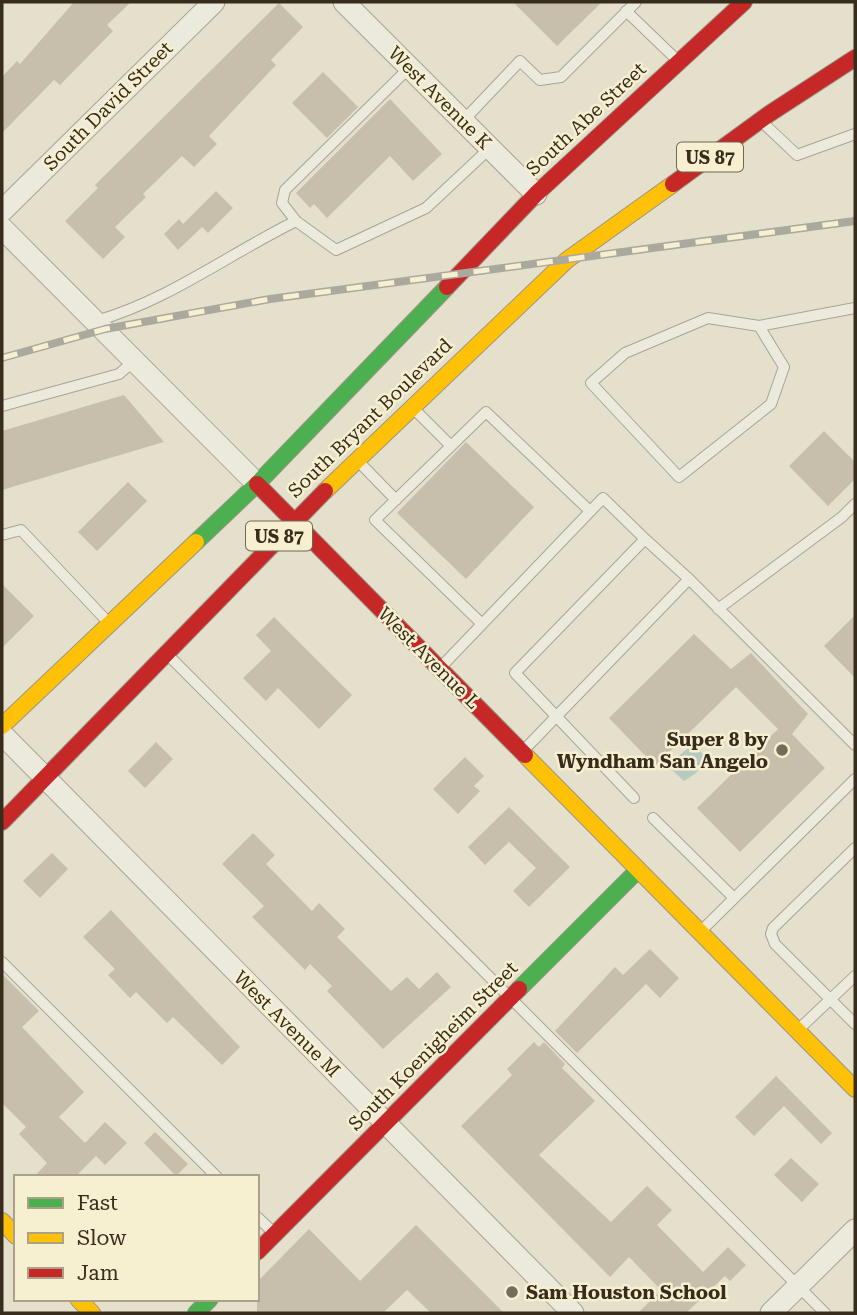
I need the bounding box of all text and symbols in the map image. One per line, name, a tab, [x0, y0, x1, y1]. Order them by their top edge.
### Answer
street label: South David Street	[39, 37, 177, 175]
street label: West Avenue K	[384, 42, 497, 155]
street label: South Abe Street	[521, 58, 651, 180]
road number: US 87	[677, 142, 743, 172]
street label: South Bryant Boulevard	[283, 334, 457, 502]
road number: US 87	[246, 522, 312, 550]
street label: West Avenue L	[373, 602, 485, 714]
place label: Super 8 by Wyndham San Angelo	[557, 728, 769, 773]
marker: Super 8 by Wyndham San Angelo	[774, 742, 790, 758]
street label: South Koenigheim Street	[344, 957, 522, 1135]
street label: West Avenue M	[229, 966, 345, 1082]
legend	[14, 1175, 259, 1301]
text: Fast	[77, 1191, 118, 1215]
text: Slow	[77, 1226, 127, 1250]
text: Jam	[77, 1261, 119, 1285]
place label: Sam Houston School	[526, 1281, 727, 1304]
marker: Sam Houston School	[504, 1284, 520, 1300]

